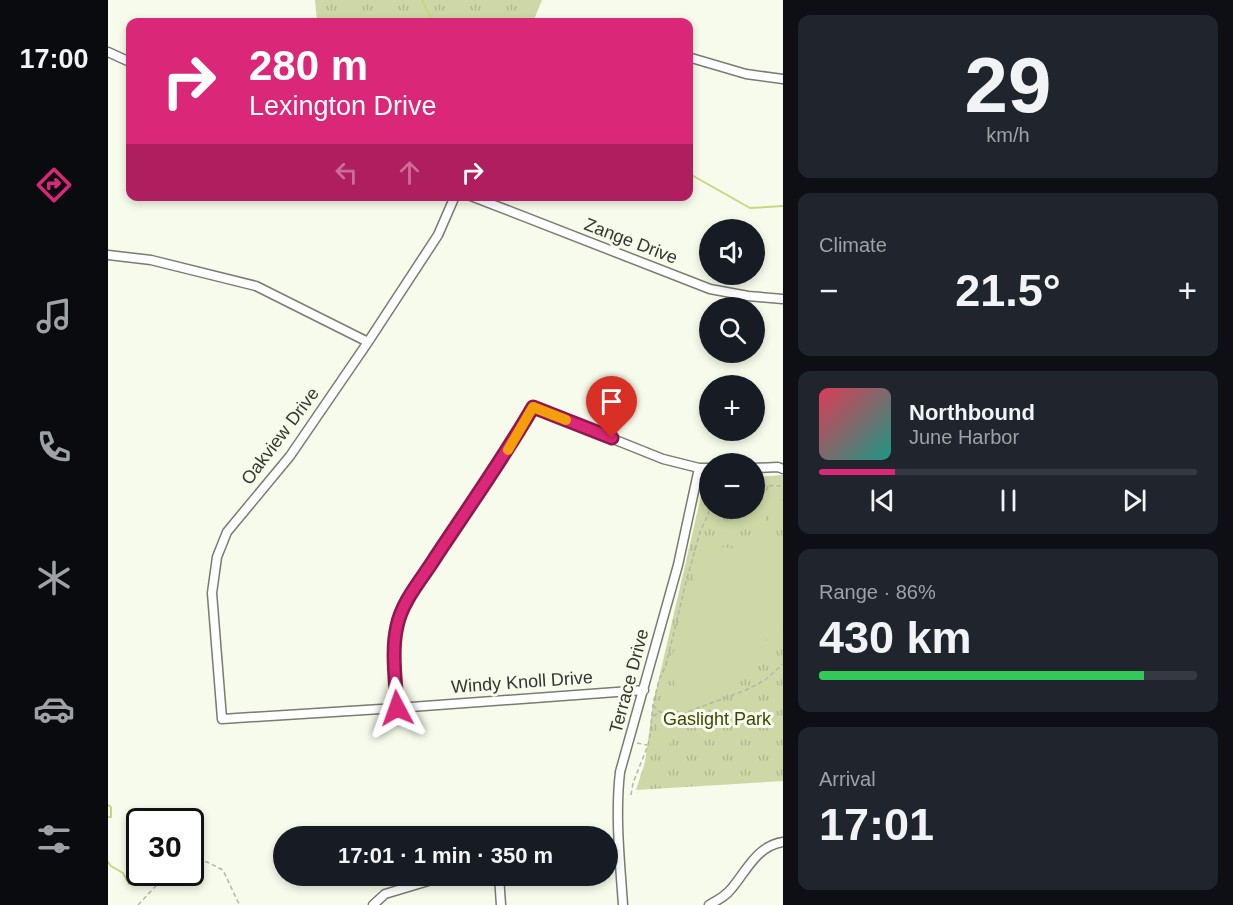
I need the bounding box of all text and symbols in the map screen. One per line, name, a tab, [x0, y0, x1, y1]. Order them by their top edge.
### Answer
text: 29	[965, 41, 1051, 129]
icon: right	[150, 42, 228, 120]
text: 280 m	[249, 42, 368, 89]
text: 17:00	[19, 44, 89, 74]
text: Lexington Drive	[249, 91, 437, 121]
text: km/h	[986, 124, 1030, 146]
icon: left	[330, 156, 363, 189]
icon: ahead	[393, 156, 426, 189]
icon: right	[456, 156, 489, 189]
icon: directions	[33, 164, 75, 206]
street label: Zange Drive	[582, 214, 680, 268]
map controls	[699, 219, 765, 519]
button: sound	[699, 219, 765, 285]
text: Climate	[819, 234, 887, 256]
text: 21.5°	[955, 265, 1061, 316]
text: −	[819, 272, 838, 309]
text: +	[1178, 272, 1197, 309]
icon: music	[33, 295, 75, 337]
button: search	[699, 297, 765, 363]
button: +	[699, 375, 765, 441]
pin	[586, 376, 637, 438]
street label: Oakview Drive	[237, 384, 323, 488]
icon: arrive	[595, 385, 628, 418]
text: Northbound	[909, 400, 1035, 425]
icon: phone	[33, 426, 75, 468]
text: June Harbor	[909, 426, 1019, 448]
button: −	[699, 453, 765, 519]
icon: previous	[866, 484, 899, 517]
icon: pause	[992, 484, 1025, 517]
icon: next	[1118, 484, 1151, 517]
icon: climate	[33, 557, 75, 599]
text: Range · 86%	[819, 581, 936, 603]
text: 430 km	[819, 612, 972, 663]
street label: Terrace Drive	[605, 627, 653, 735]
street label: Windy Knoll Drive	[450, 667, 594, 697]
position arrow	[365, 676, 429, 740]
icon: car	[33, 688, 75, 730]
park label: Gaslight Park	[663, 709, 772, 729]
text: Arrival	[819, 768, 876, 790]
text: 17:01	[819, 799, 934, 850]
speed limit sign: 30	[126, 808, 204, 886]
icon: filters	[33, 818, 75, 860]
text: 17:01 · 1 min · 350 m	[338, 843, 553, 868]

